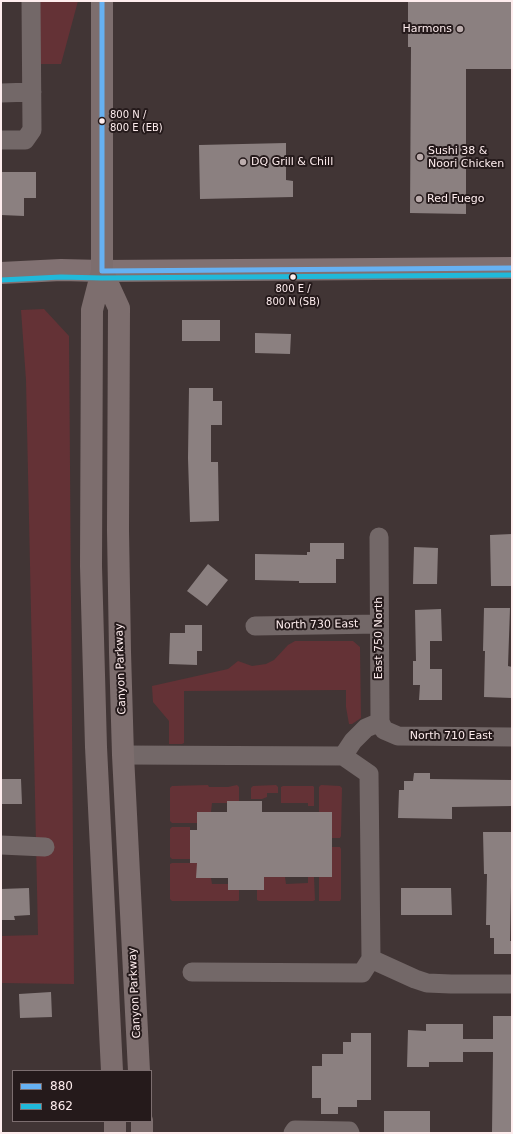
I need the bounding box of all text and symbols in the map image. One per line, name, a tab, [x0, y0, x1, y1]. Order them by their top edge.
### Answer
place label: Harmons	[403, 22, 452, 36]
marker: Harmons	[455, 24, 465, 34]
place label: 800 N / 800 E (EB)	[110, 109, 163, 132]
marker: 800 N / 800 E (EB)	[97, 116, 107, 126]
place label: Sushi 38 & Noori Chicken	[428, 144, 504, 170]
marker: Sushi 38 & Noori Chicken	[415, 152, 425, 162]
place label: DQ Grill & Chill	[251, 155, 333, 169]
marker: DQ Grill & Chill	[238, 157, 248, 167]
place label: Red Fuego	[427, 192, 485, 206]
marker: Red Fuego	[414, 194, 424, 204]
marker: 800 E / 800 N (SB)	[288, 272, 298, 282]
place label: 800 E / 800 N (SB)	[266, 283, 320, 306]
street label: East 750 North	[372, 597, 386, 679]
street label: North 730 East	[276, 618, 358, 632]
street label: Canyon Parkway	[113, 623, 129, 715]
street label: North 710 East	[410, 729, 492, 743]
street label: Canyon Parkway	[126, 947, 144, 1039]
legend	[12, 1070, 152, 1122]
text: 880	[50, 1079, 73, 1093]
text: 862	[50, 1099, 73, 1113]

